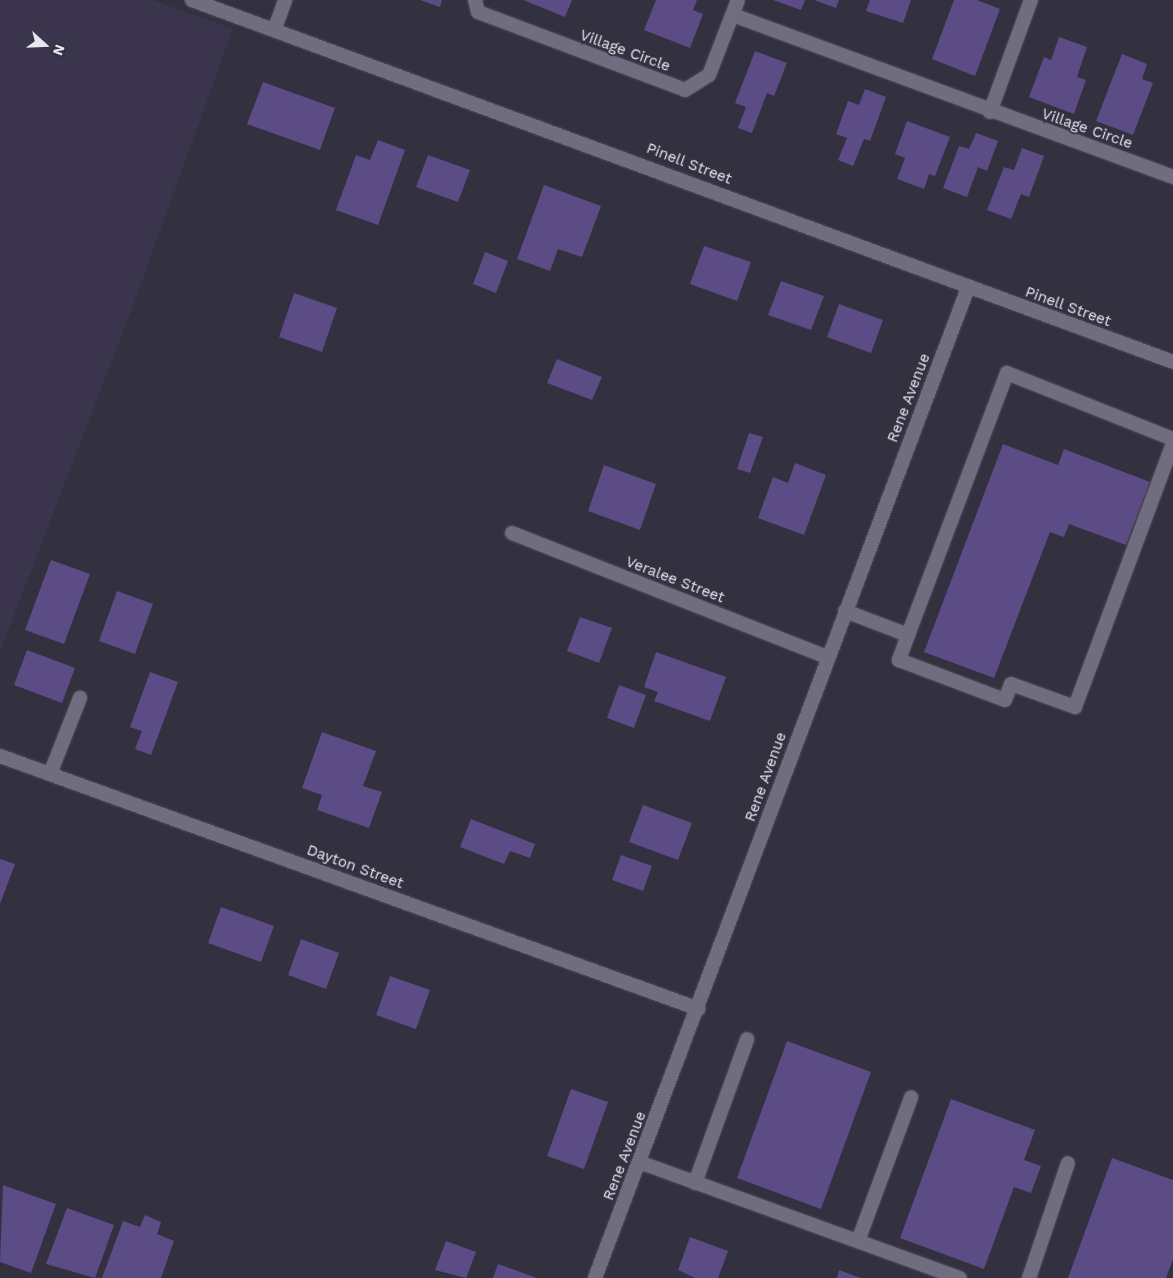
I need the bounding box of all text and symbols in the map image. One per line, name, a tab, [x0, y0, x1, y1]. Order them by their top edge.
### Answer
north arrow	[20, 20, 70, 70]
street label: Village Circle	[577, 26, 673, 76]
text: N	[50, 43, 68, 58]
street label: Village Circle	[1039, 105, 1135, 153]
street label: Pinell Street	[644, 139, 734, 189]
street label: Pinell Street	[1022, 283, 1114, 331]
street label: Rene Avenue	[884, 351, 934, 445]
street label: Veralee Street	[623, 553, 727, 607]
street label: Rene Avenue	[741, 730, 791, 824]
street label: Dayton Street	[304, 841, 406, 893]
street label: Rene Avenue	[600, 1109, 650, 1203]

